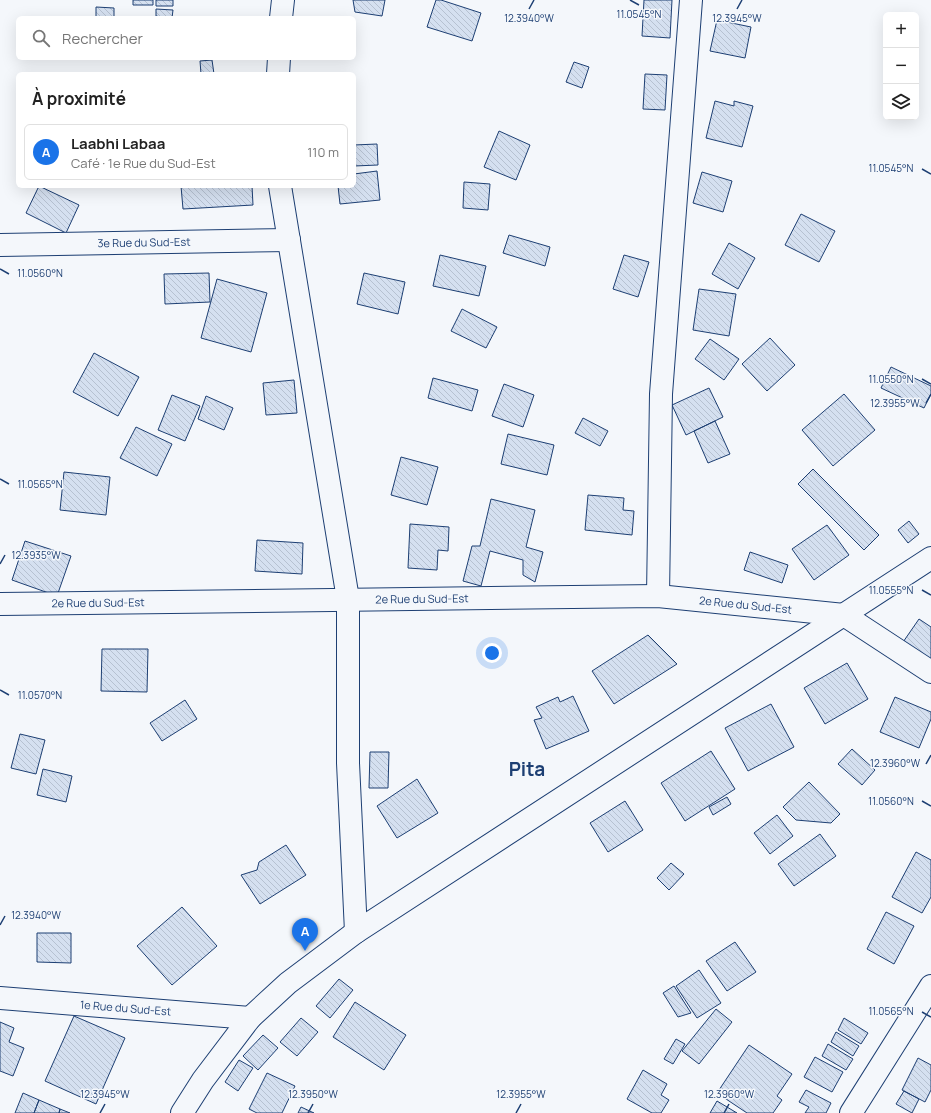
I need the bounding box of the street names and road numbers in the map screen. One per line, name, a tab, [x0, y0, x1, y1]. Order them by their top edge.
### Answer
street label: 3e Rue du Sud-Est	[97, 234, 191, 250]
street label: 2e Rue du Sud-Est	[375, 590, 469, 606]
street label: 2e Rue du Sud-Est	[698, 592, 793, 617]
street label: 2e Rue du Sud-Est	[51, 594, 145, 610]
street label: 1e Rue du Sud-Est	[80, 996, 172, 1019]

